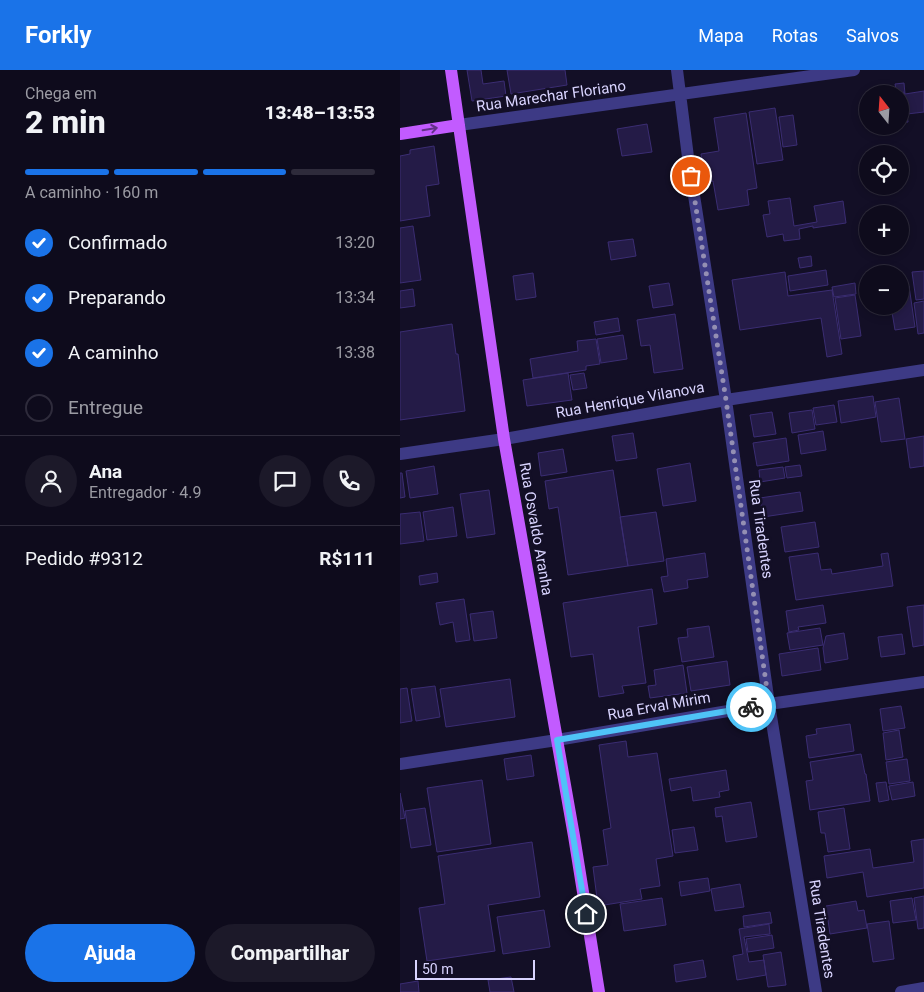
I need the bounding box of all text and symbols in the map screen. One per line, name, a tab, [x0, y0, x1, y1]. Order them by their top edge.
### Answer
text: Forkly	[25, 21, 92, 49]
text: Mapa	[698, 25, 744, 46]
text: Rotas	[772, 25, 818, 46]
text: Salvos	[846, 25, 899, 46]
street label: Rua Marechar Floriano	[475, 77, 627, 115]
text: Chega em	[25, 84, 97, 103]
north arrow	[859, 85, 909, 135]
map controls	[859, 85, 909, 315]
text: 13:48–13:53	[264, 101, 375, 124]
text: 2 min	[25, 103, 106, 141]
one-way arrow	[421, 124, 437, 134]
button: locate	[859, 145, 909, 195]
pin	[670, 155, 712, 197]
icon: bag	[677, 162, 705, 190]
text: A caminho · 160 m	[25, 183, 158, 202]
button: +	[859, 205, 909, 255]
icon: check	[25, 229, 53, 257]
text: Confirmado	[68, 231, 167, 254]
text: 13:20	[335, 233, 375, 252]
button: −	[859, 265, 909, 315]
icon: check	[25, 284, 53, 312]
text: Preparando	[68, 286, 166, 309]
text: 13:34	[335, 288, 375, 307]
icon: check	[25, 339, 53, 367]
text: A caminho	[68, 341, 158, 364]
text: 13:38	[335, 343, 375, 362]
street label: Rua Henrique Vilanova	[554, 378, 706, 422]
text: Entregue	[68, 396, 143, 419]
button: person	[25, 455, 77, 507]
button: chat	[259, 455, 311, 507]
button: phone	[323, 455, 375, 507]
text: Ana	[89, 460, 122, 483]
street label: Rua Osvaldo Aranha	[515, 461, 557, 597]
street label: Rua Tiradentes	[745, 478, 777, 580]
text: Entregador · 4.9	[89, 483, 202, 502]
text: Pedido #9312	[25, 547, 143, 570]
text: R$111	[319, 547, 375, 570]
courier	[726, 682, 776, 732]
street label: Rua Erval Mirim	[606, 688, 712, 724]
icon: bike	[737, 693, 765, 721]
street label: Rua Tiradentes	[805, 878, 839, 980]
pin	[565, 893, 607, 935]
icon: home	[572, 900, 600, 928]
button: Ajuda	[25, 924, 195, 982]
button: Compartilhar	[205, 924, 375, 982]
scale bar	[415, 957, 535, 980]
text: 50 m	[422, 961, 454, 977]

